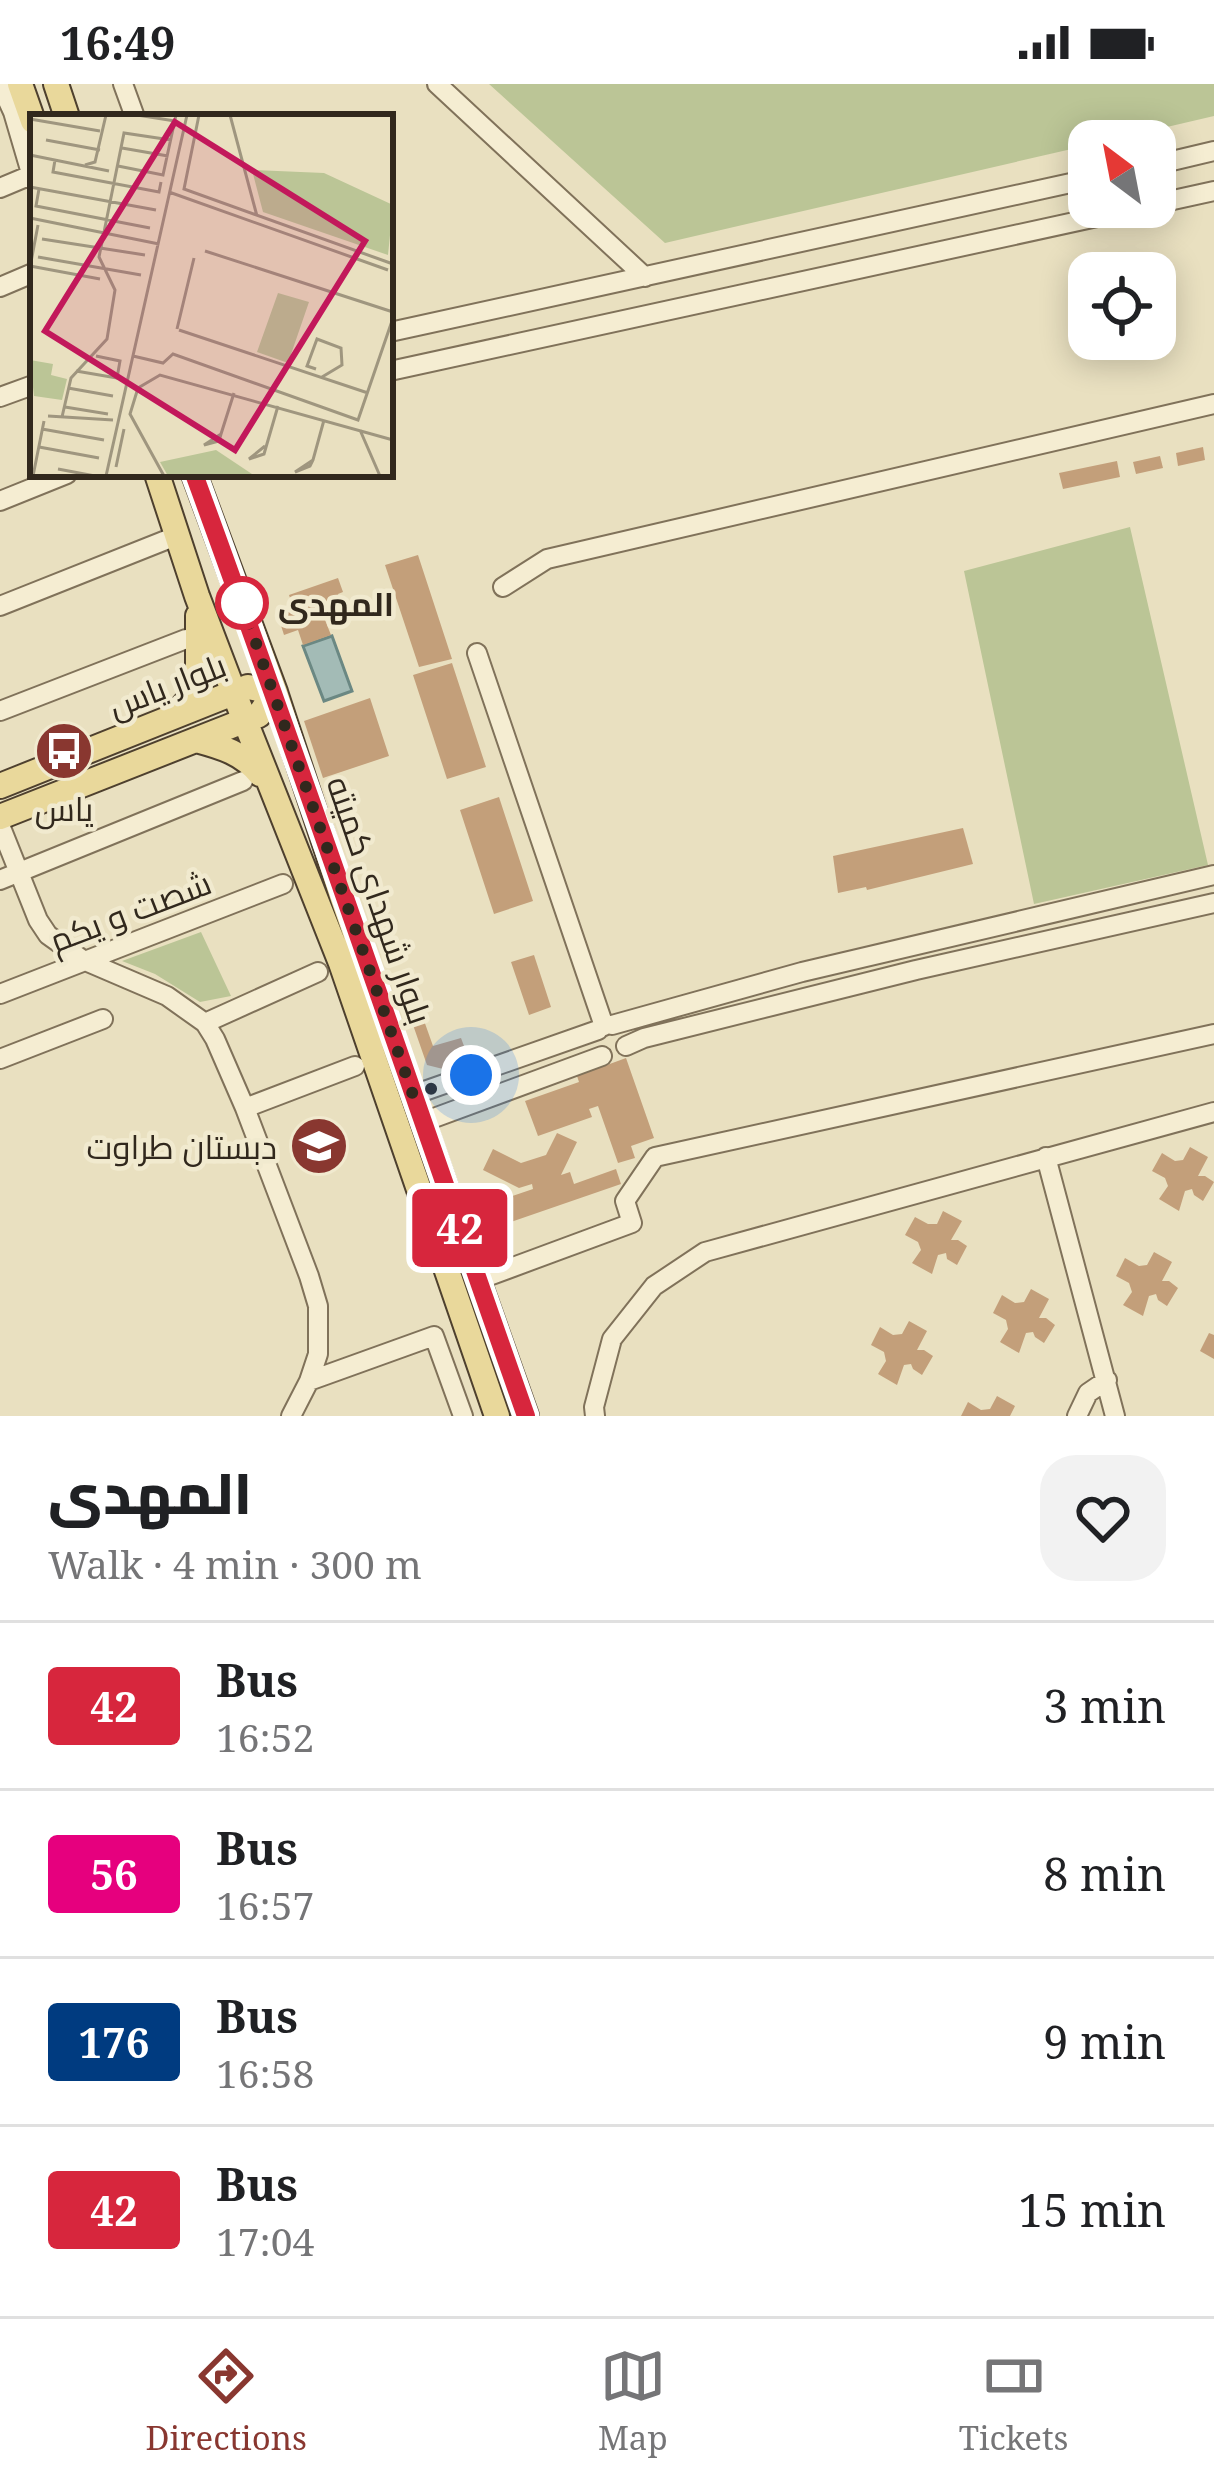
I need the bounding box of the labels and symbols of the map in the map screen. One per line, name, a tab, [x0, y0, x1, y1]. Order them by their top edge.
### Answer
inset map	[30, 114, 393, 477]
north arrow	[1068, 120, 1176, 228]
marker: المهدی	[217, 578, 267, 628]
place label: المهدی	[278, 581, 394, 626]
street label: بلوار یاس	[102, 642, 232, 728]
bus stop icon: یاس	[33, 720, 95, 782]
street label: بلوار شهدای کمیته	[317, 770, 443, 1030]
place label: یاس	[35, 786, 93, 831]
street label: شصت و یکم	[43, 860, 218, 963]
your location	[441, 1045, 501, 1105]
school or university icon: دبستان طراوت	[288, 1115, 350, 1177]
place label: دبستان طراوت	[87, 1124, 277, 1169]
line badge: 42	[406, 1189, 514, 1267]

